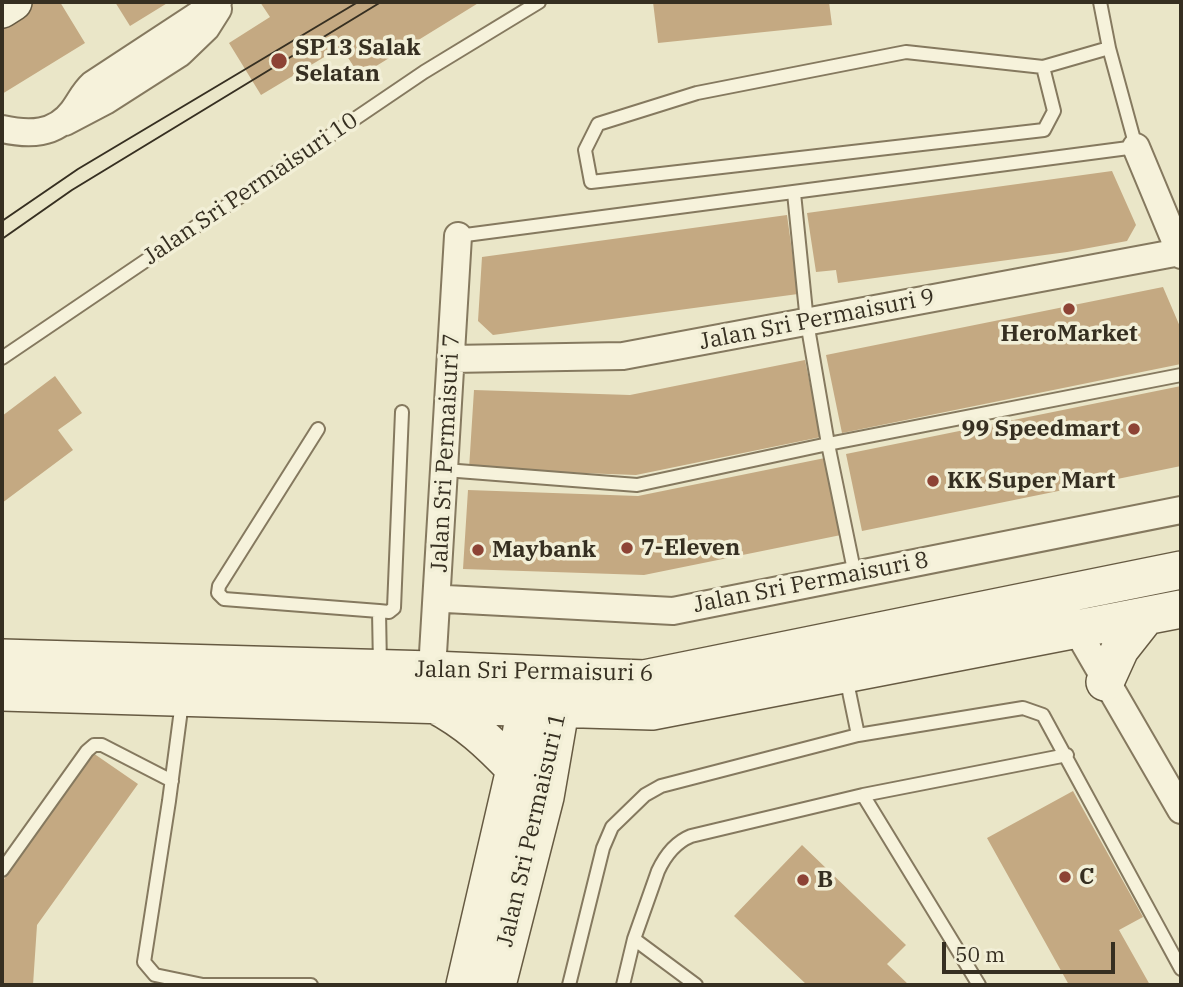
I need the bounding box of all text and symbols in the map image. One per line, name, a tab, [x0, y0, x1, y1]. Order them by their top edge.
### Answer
place label: SP13 Salak Selatan	[295, 34, 421, 88]
marker: SP13 Salak Selatan	[269, 51, 289, 71]
street label: Jalan Sri Permaisuri 10	[139, 107, 363, 271]
street label: Jalan Sri Permaisuri 9	[697, 284, 937, 356]
marker: HeroMarket	[1061, 301, 1077, 317]
place label: HeroMarket	[1000, 320, 1138, 348]
street label: Jalan Sri Permaisuri 7	[426, 333, 466, 573]
place label: 99 Speedmart	[962, 415, 1120, 443]
marker: 99 Speedmart	[1126, 421, 1142, 437]
place label: KK Super Mart	[947, 467, 1115, 495]
marker: KK Super Mart	[925, 473, 941, 489]
place label: 7-Eleven	[641, 534, 740, 562]
place label: Maybank	[492, 536, 596, 564]
marker: 7-Eleven	[619, 540, 635, 556]
marker: Maybank	[470, 542, 486, 558]
street label: Jalan Sri Permaisuri 8	[691, 547, 931, 619]
street label: Jalan Sri Permaisuri 6	[414, 656, 654, 688]
street label: Jalan Sri Permaisuri 1	[492, 710, 572, 950]
place label: C	[1079, 863, 1094, 891]
place label: B	[817, 866, 833, 894]
marker: C	[1057, 869, 1073, 885]
marker: B	[795, 872, 811, 888]
scale bar	[945, 928, 1118, 972]
text: 50 m	[955, 940, 1005, 968]

